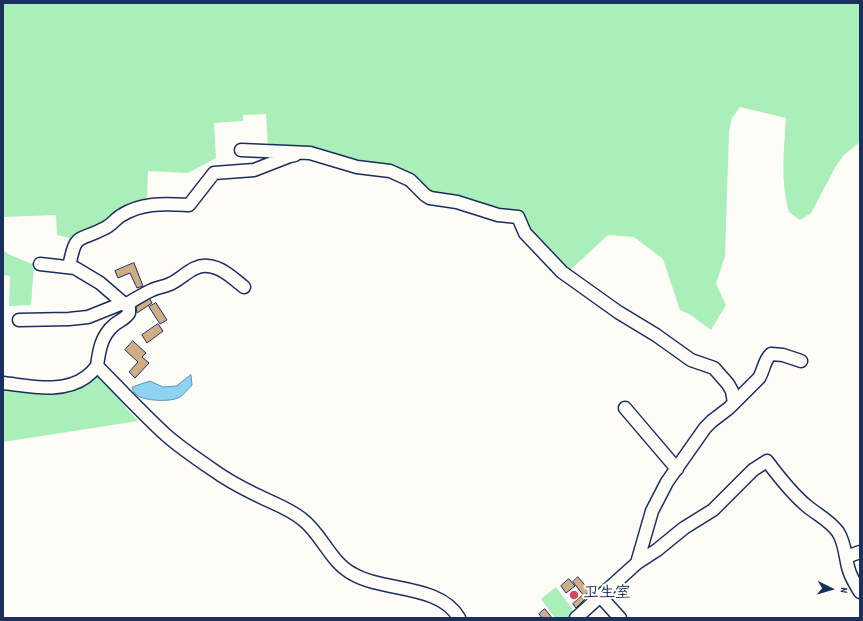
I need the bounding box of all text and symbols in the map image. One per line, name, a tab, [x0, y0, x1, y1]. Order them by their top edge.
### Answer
north arrow	[811, 569, 851, 609]
place label: 卫生室	[583, 585, 631, 605]
text: N	[835, 587, 851, 593]
marker: 卫生室	[568, 589, 580, 601]

